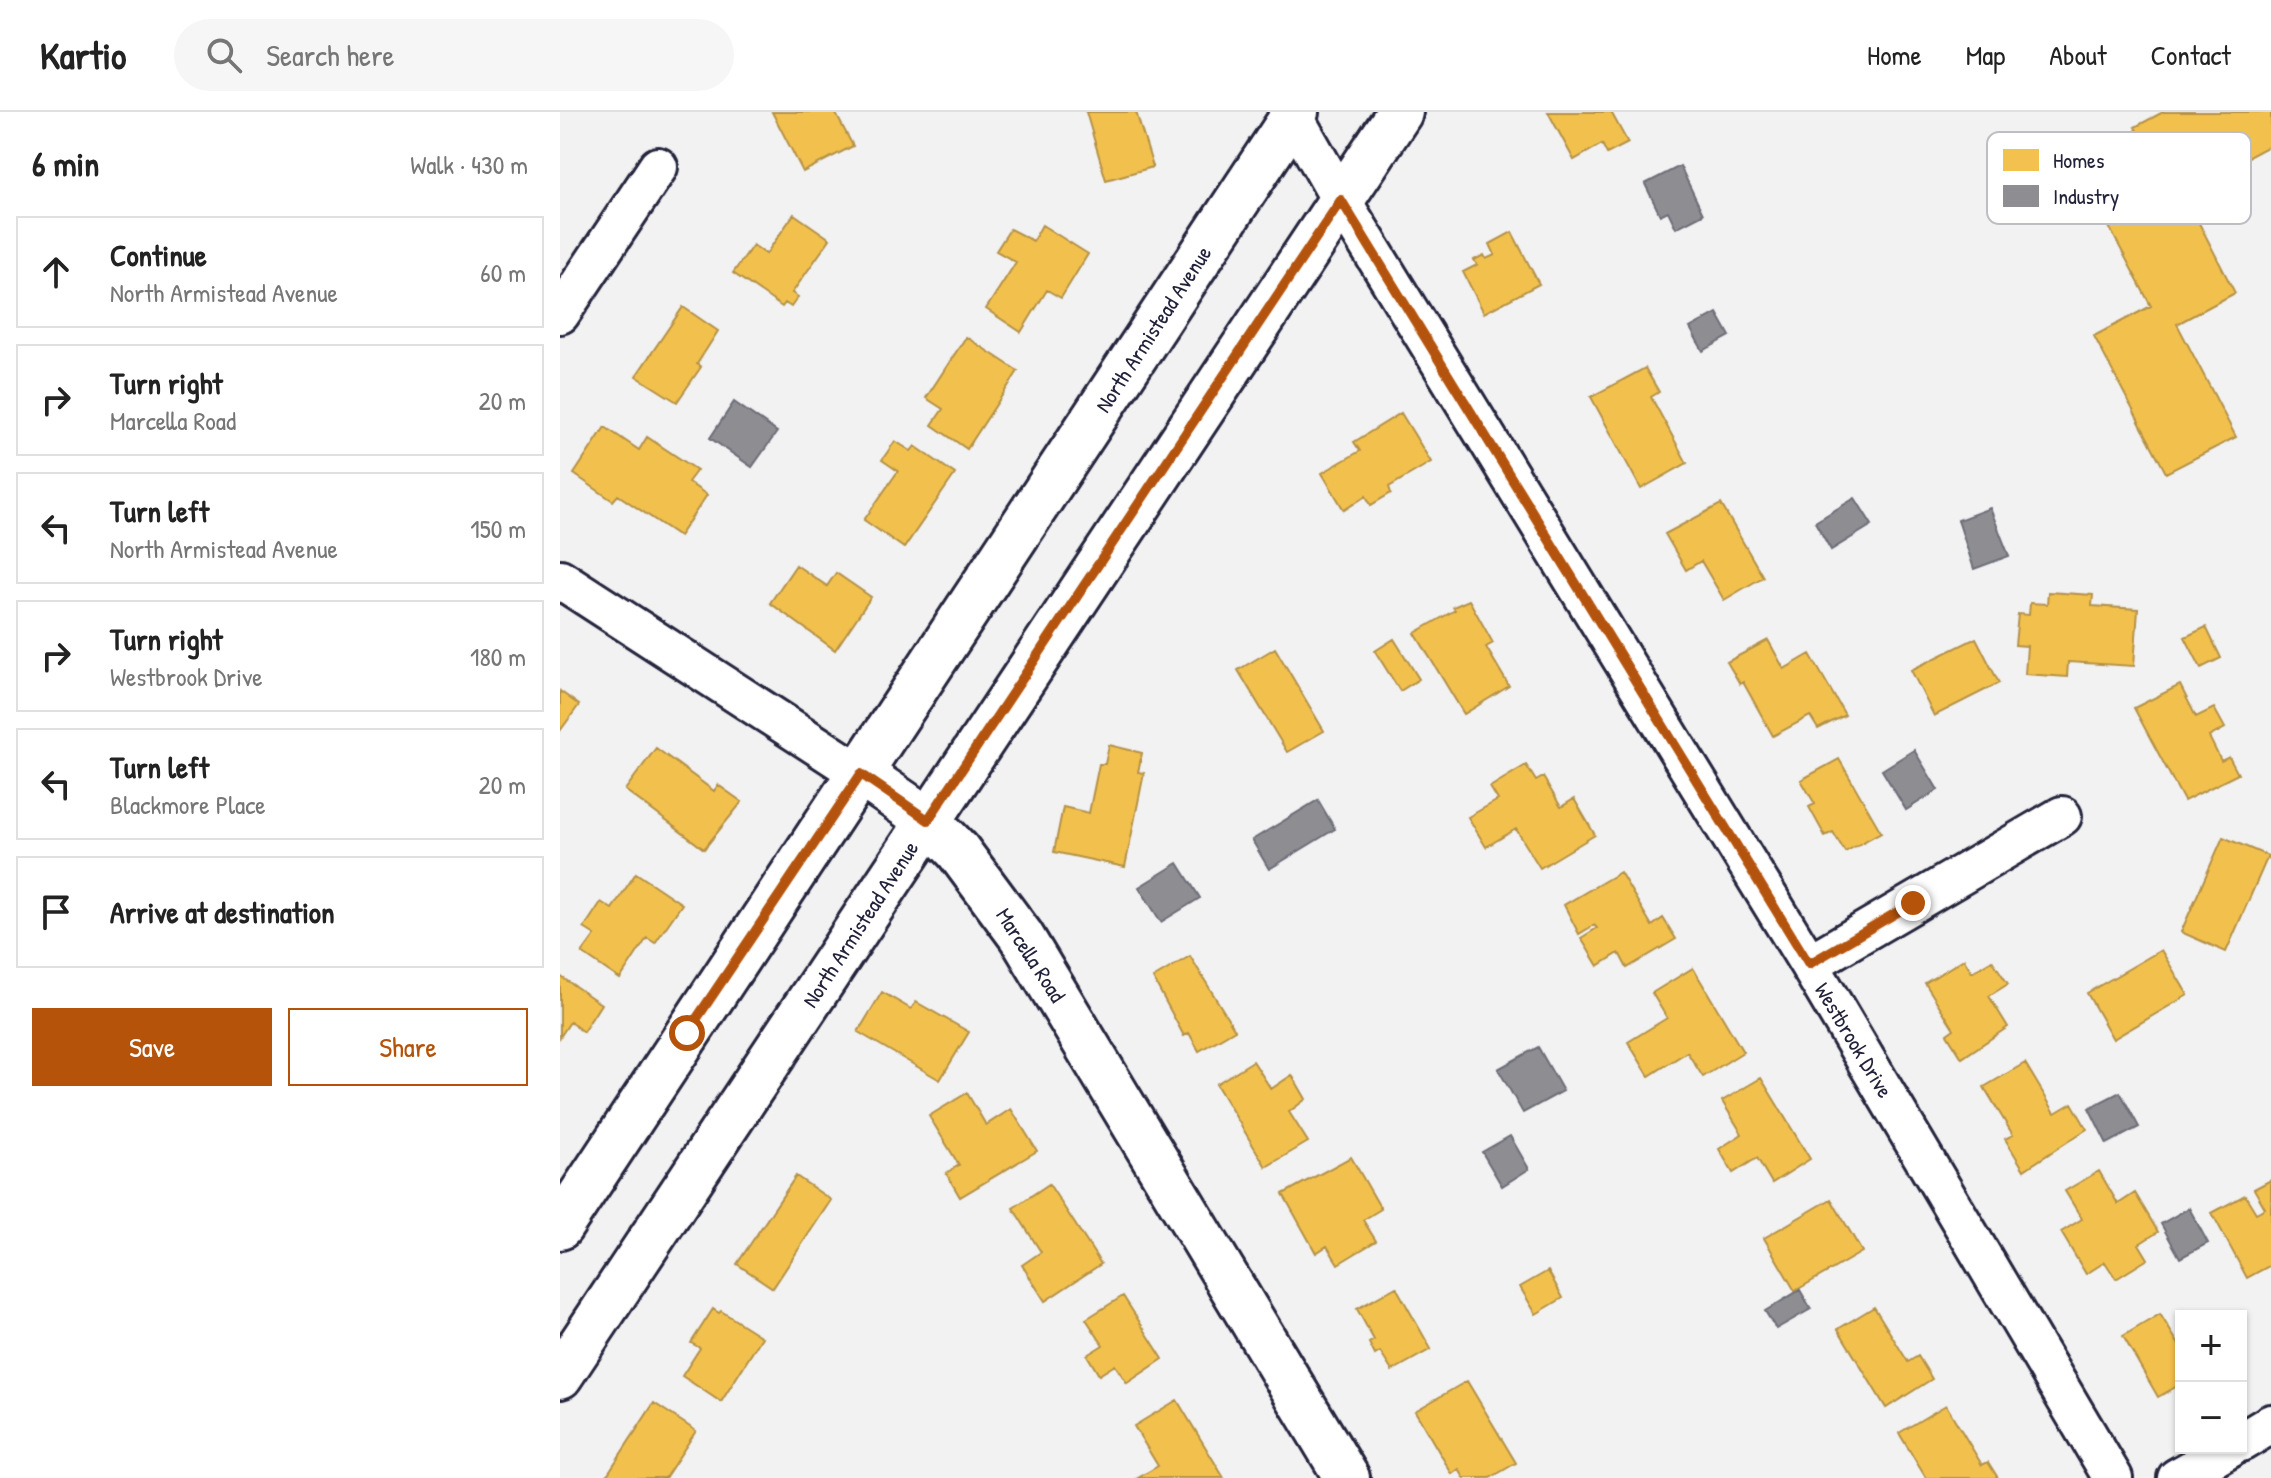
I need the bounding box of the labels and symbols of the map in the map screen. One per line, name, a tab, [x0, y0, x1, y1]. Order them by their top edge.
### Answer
legend	[1987, 132, 2251, 224]
text: Homes	[2053, 145, 2104, 175]
text: Industry	[2053, 181, 2119, 211]
street label: North Armistead Avenue	[1088, 240, 1218, 418]
street label: North Armistead Avenue	[795, 835, 925, 1013]
route end	[1895, 885, 1931, 921]
street label: Marcella Road	[989, 902, 1073, 1008]
street label: Westbrook Drive	[1808, 977, 1900, 1103]
route start	[669, 1015, 705, 1051]

